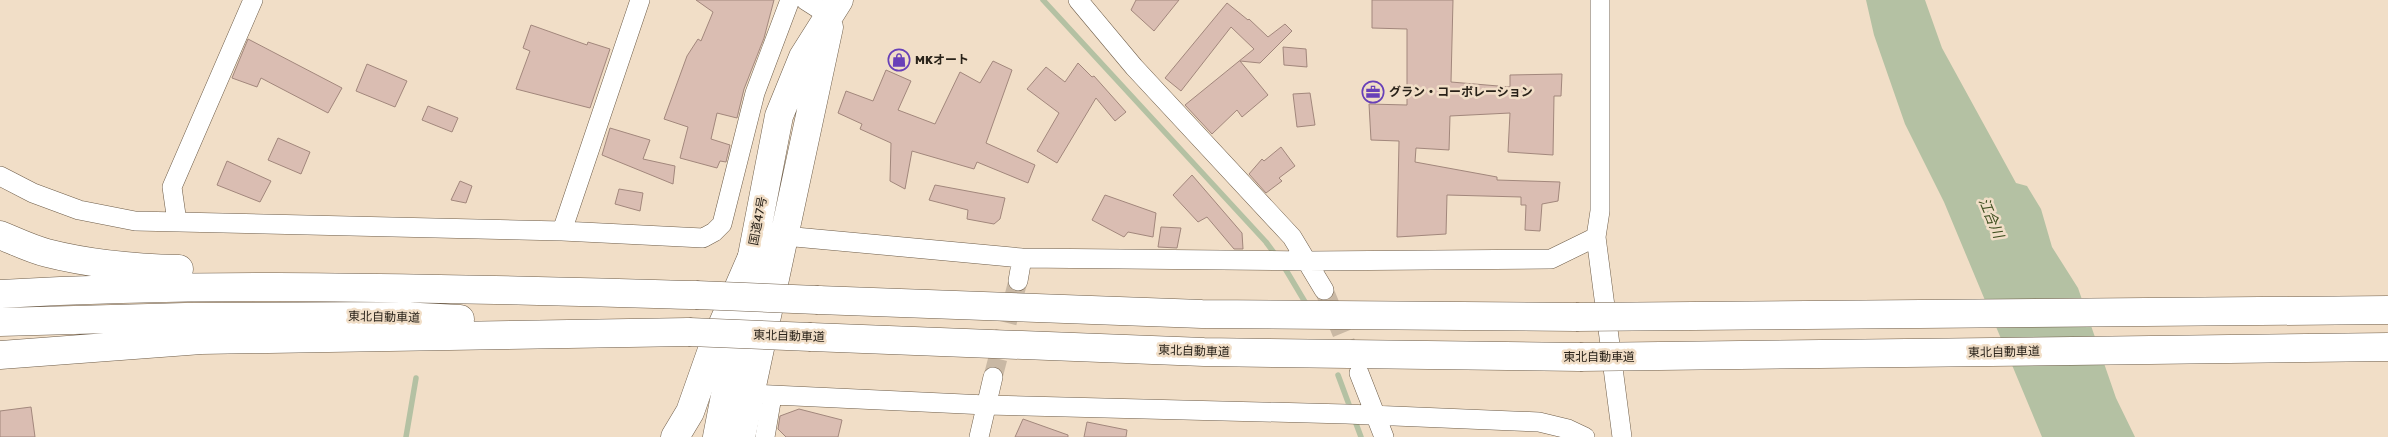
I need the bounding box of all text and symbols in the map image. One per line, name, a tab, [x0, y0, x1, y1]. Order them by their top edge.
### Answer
shop icon: MKオート	[887, 48, 911, 72]
place label: MKオート	[915, 53, 969, 67]
office icon: グラン・コーポレーション	[1361, 80, 1385, 104]
place label: グラン・コーポレーション	[1389, 85, 1533, 99]
street label: 国道47号	[746, 195, 770, 247]
water label: 江合川	[1975, 195, 2008, 242]
street label: 東北自動車道	[348, 309, 420, 325]
street label: 東北自動車道	[753, 328, 825, 344]
street label: 東北自動車道	[1158, 343, 1230, 359]
street label: 東北自動車道	[1968, 344, 2040, 360]
street label: 東北自動車道	[1563, 350, 1635, 364]

